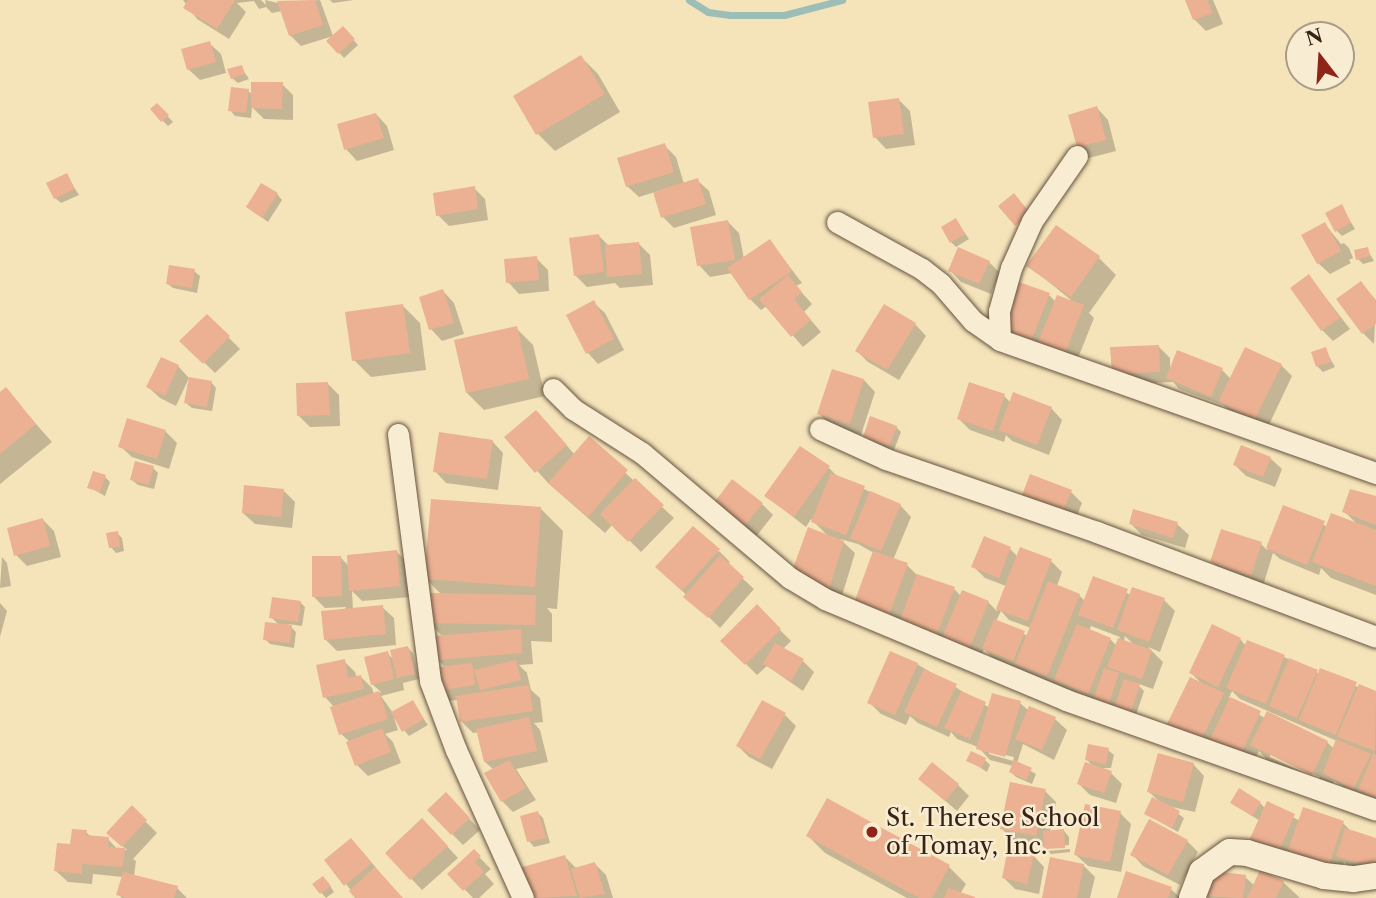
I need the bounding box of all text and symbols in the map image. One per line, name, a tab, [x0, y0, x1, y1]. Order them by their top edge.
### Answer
north arrow	[1285, 21, 1355, 91]
text: N	[1303, 24, 1326, 51]
place label: St. Therese School of Tomay, Inc.	[886, 804, 1100, 860]
marker: St. Therese School of Tomay, Inc.	[864, 824, 880, 840]

